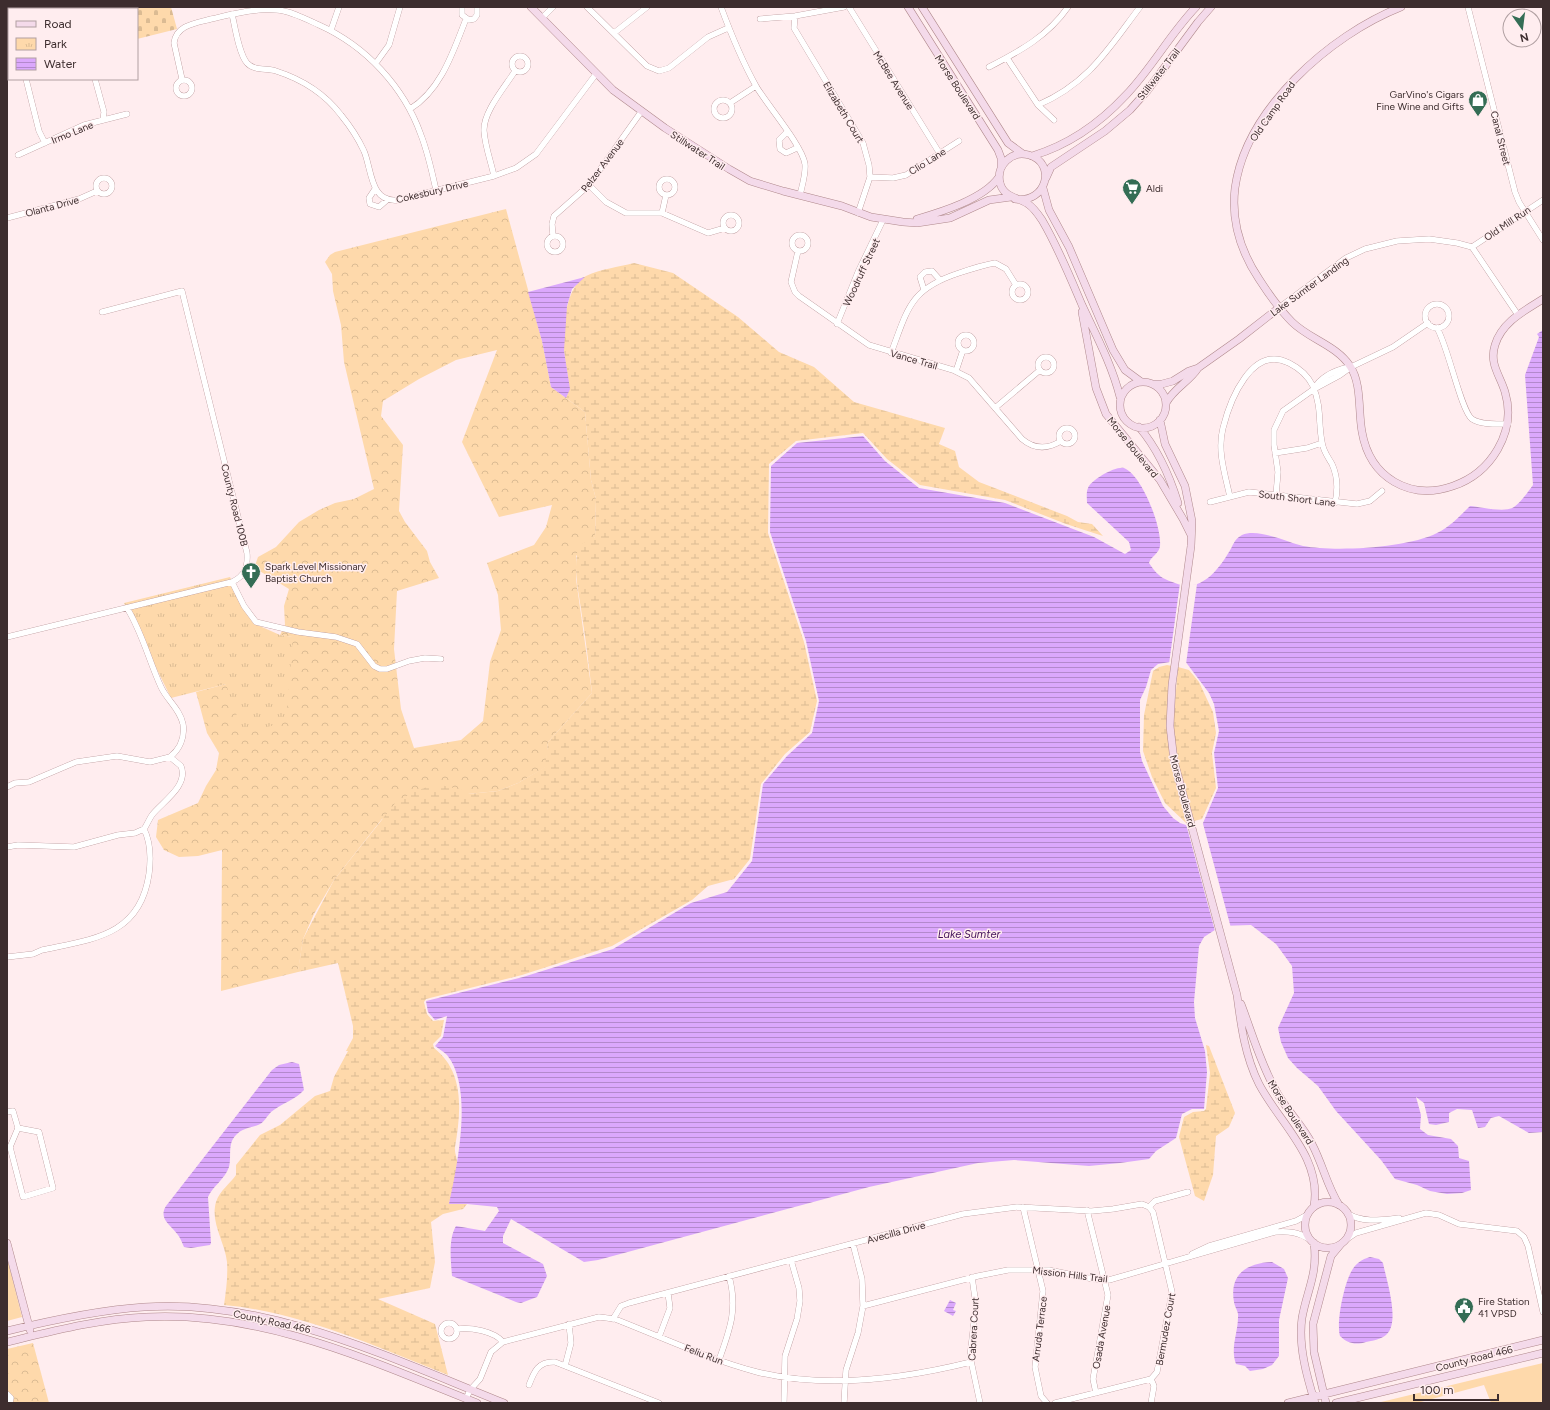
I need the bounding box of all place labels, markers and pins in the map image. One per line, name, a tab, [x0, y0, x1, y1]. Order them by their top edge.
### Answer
place label: GarVino's Cigars Fine Wine and Gifts	[1376, 88, 1464, 113]
shop icon: GarVino's Cigars Fine Wine and Gifts	[1467, 89, 1489, 117]
supermarket icon: Aldi	[1121, 177, 1143, 205]
place label: Aldi	[1146, 182, 1163, 195]
place label: Spark Level Missionary Baptist Church	[265, 560, 367, 585]
church icon: Spark Level Missionary Baptist Church	[240, 561, 262, 589]
place label: Fire Station 41 VPSD	[1478, 1295, 1530, 1320]
public building icon: Fire Station 41 VPSD	[1453, 1296, 1475, 1324]

